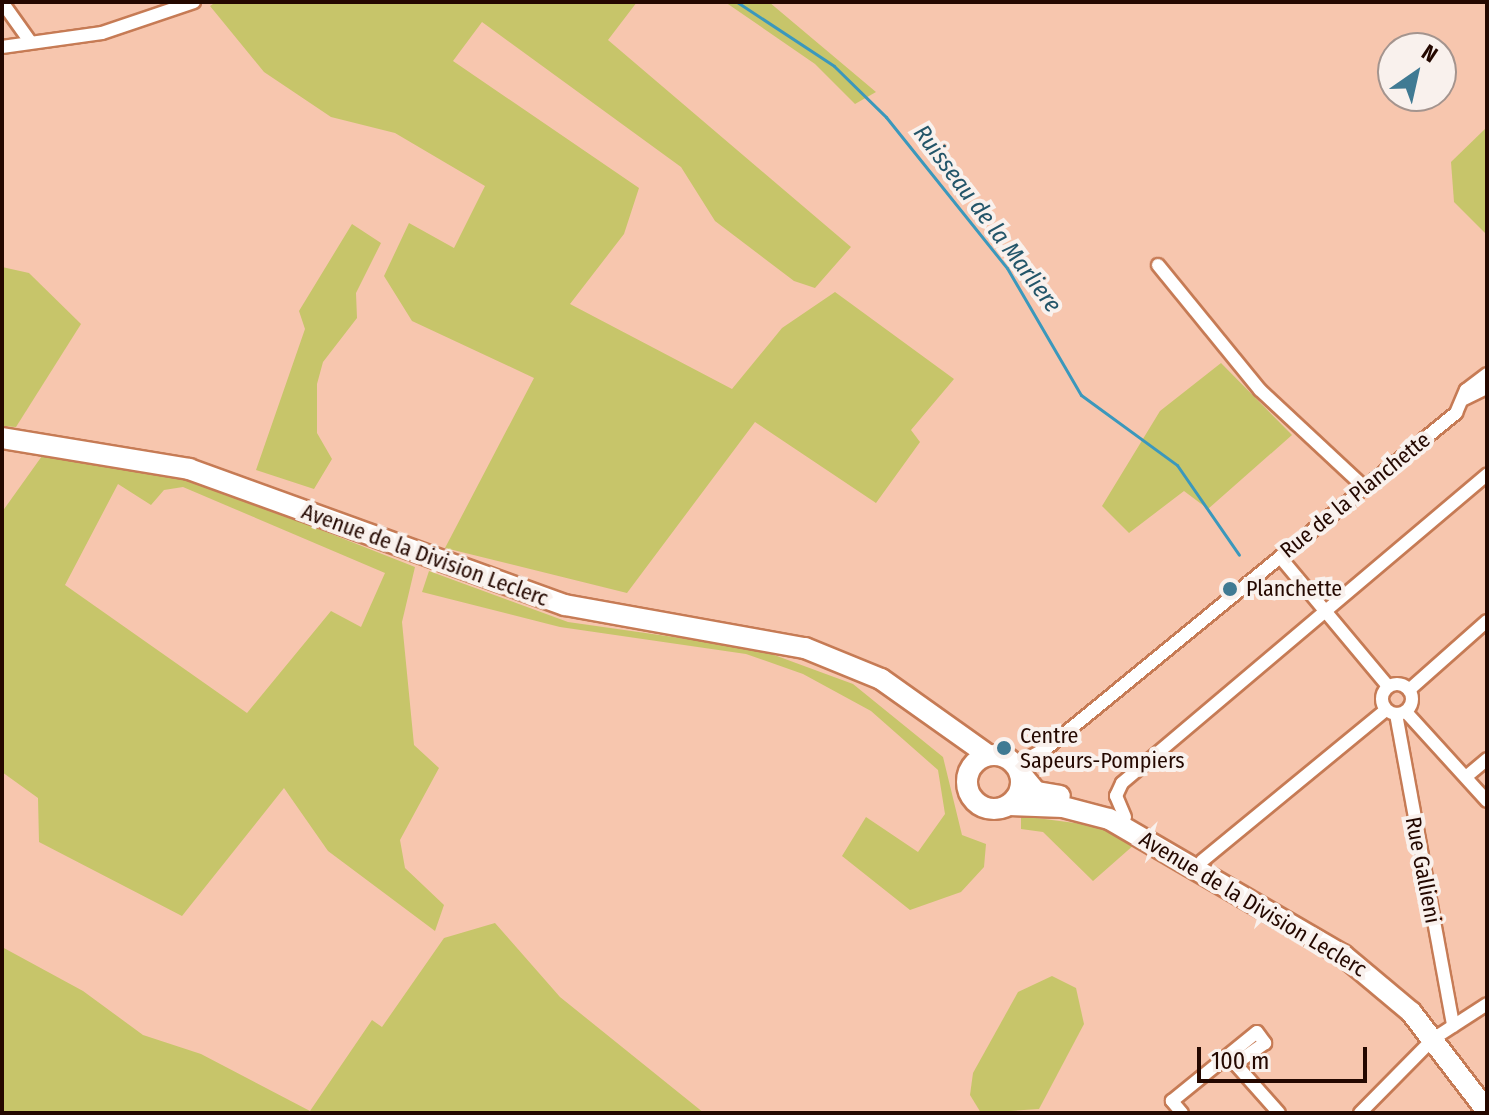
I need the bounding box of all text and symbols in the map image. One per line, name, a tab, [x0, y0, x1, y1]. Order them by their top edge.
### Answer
north arrow	[1377, 32, 1457, 112]
text: N	[1417, 38, 1443, 68]
water label: Ruisseau de la Marliere	[907, 120, 1067, 318]
street label: Rue de la Planchette	[1275, 426, 1435, 564]
street label: Avenue de la Division Leclerc	[298, 498, 552, 612]
place label: Planchette	[1246, 576, 1342, 602]
marker: Planchette	[1221, 580, 1239, 598]
place label: Centre Sapeurs-Pompiers	[1020, 722, 1185, 774]
marker: Centre Sapeurs-Pompiers	[995, 739, 1013, 757]
street label: Rue Gallieni	[1400, 815, 1446, 925]
street label: Avenue de la Division Leclerc	[1135, 826, 1371, 982]
scale bar	[1201, 1031, 1371, 1081]
text: 100 m	[1211, 1047, 1269, 1075]

